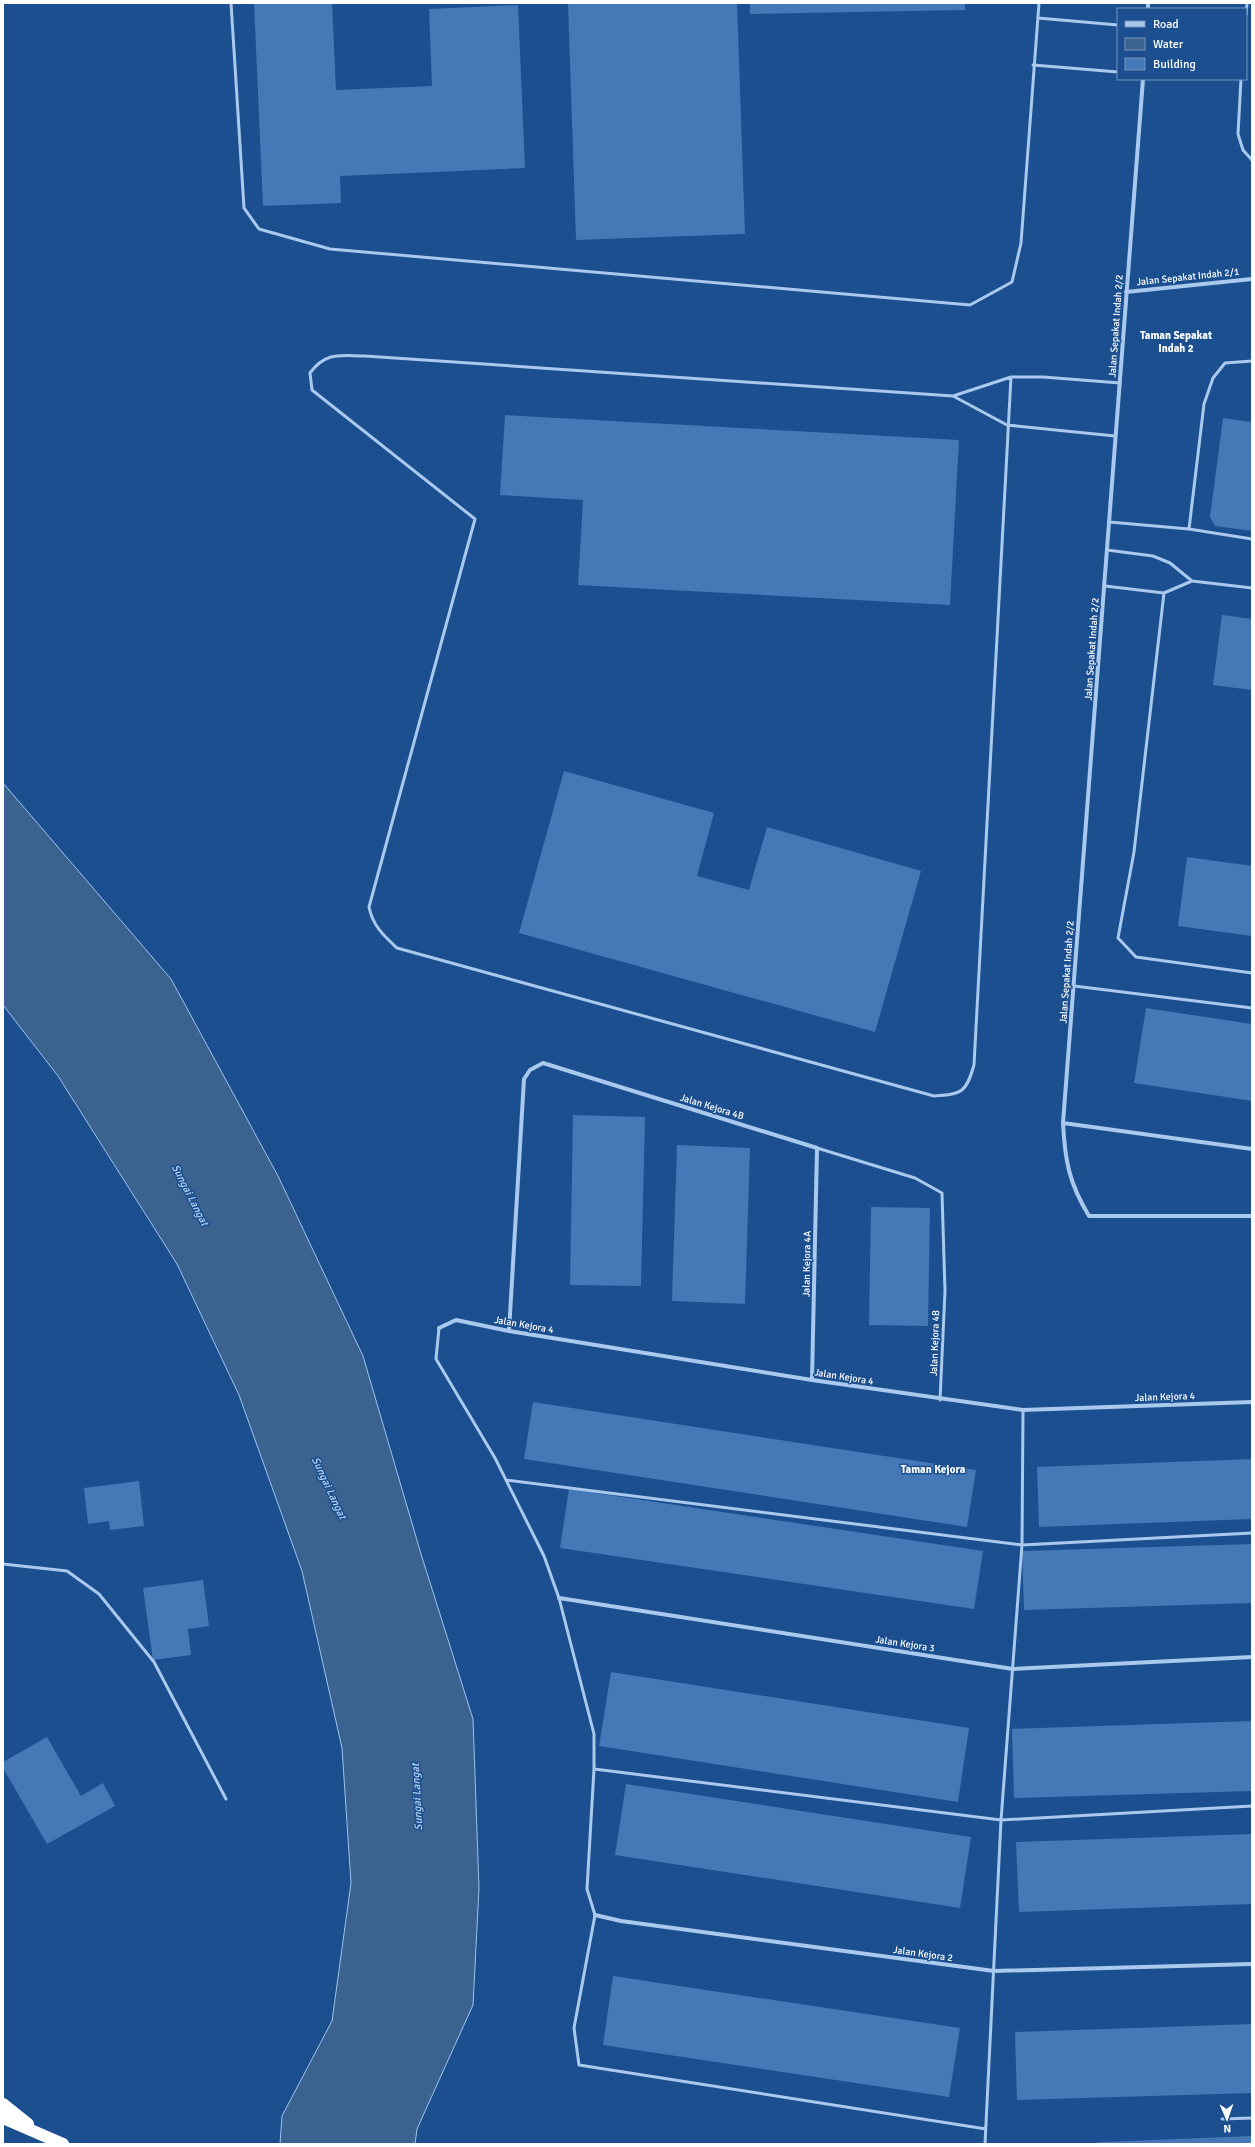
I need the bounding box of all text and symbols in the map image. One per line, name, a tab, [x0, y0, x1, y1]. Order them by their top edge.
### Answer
legend	[1117, 8, 1247, 80]
text: Road	[1153, 17, 1179, 32]
text: Water	[1153, 37, 1184, 52]
text: Building	[1153, 57, 1196, 72]
street label: Jalan Sepakat Indah 2/1	[1136, 266, 1240, 288]
street label: Jalan Sepakat Indah 2/2	[1106, 274, 1126, 378]
district label: Taman Sepakat Indah 2	[1140, 329, 1212, 355]
street label: Jalan Sepakat Indah 2/2	[1082, 597, 1102, 701]
street label: Jalan Sepakat Indah 2/2	[1057, 920, 1077, 1024]
street label: Jalan Kejora 4B	[679, 1092, 745, 1122]
water label: Sungai Langat	[169, 1162, 212, 1229]
street label: Jalan Kejora 4A	[800, 1231, 814, 1297]
street label: Jalan Kejora 4B	[928, 1310, 942, 1376]
street label: Jalan Kejora 4	[493, 1314, 555, 1336]
street label: Jalan Kejora 4	[813, 1366, 875, 1388]
street label: Jalan Kejora 4	[1135, 1390, 1196, 1404]
water label: Sungai Langat	[309, 1455, 350, 1522]
district label: Taman Kejora	[901, 1463, 966, 1476]
street label: Jalan Kejora 3	[874, 1633, 936, 1655]
water label: Sungai Langat	[409, 1762, 425, 1831]
street label: Jalan Kejora 2	[892, 1944, 954, 1964]
north arrow	[1207, 2099, 1247, 2139]
text: N	[1223, 2122, 1231, 2135]

